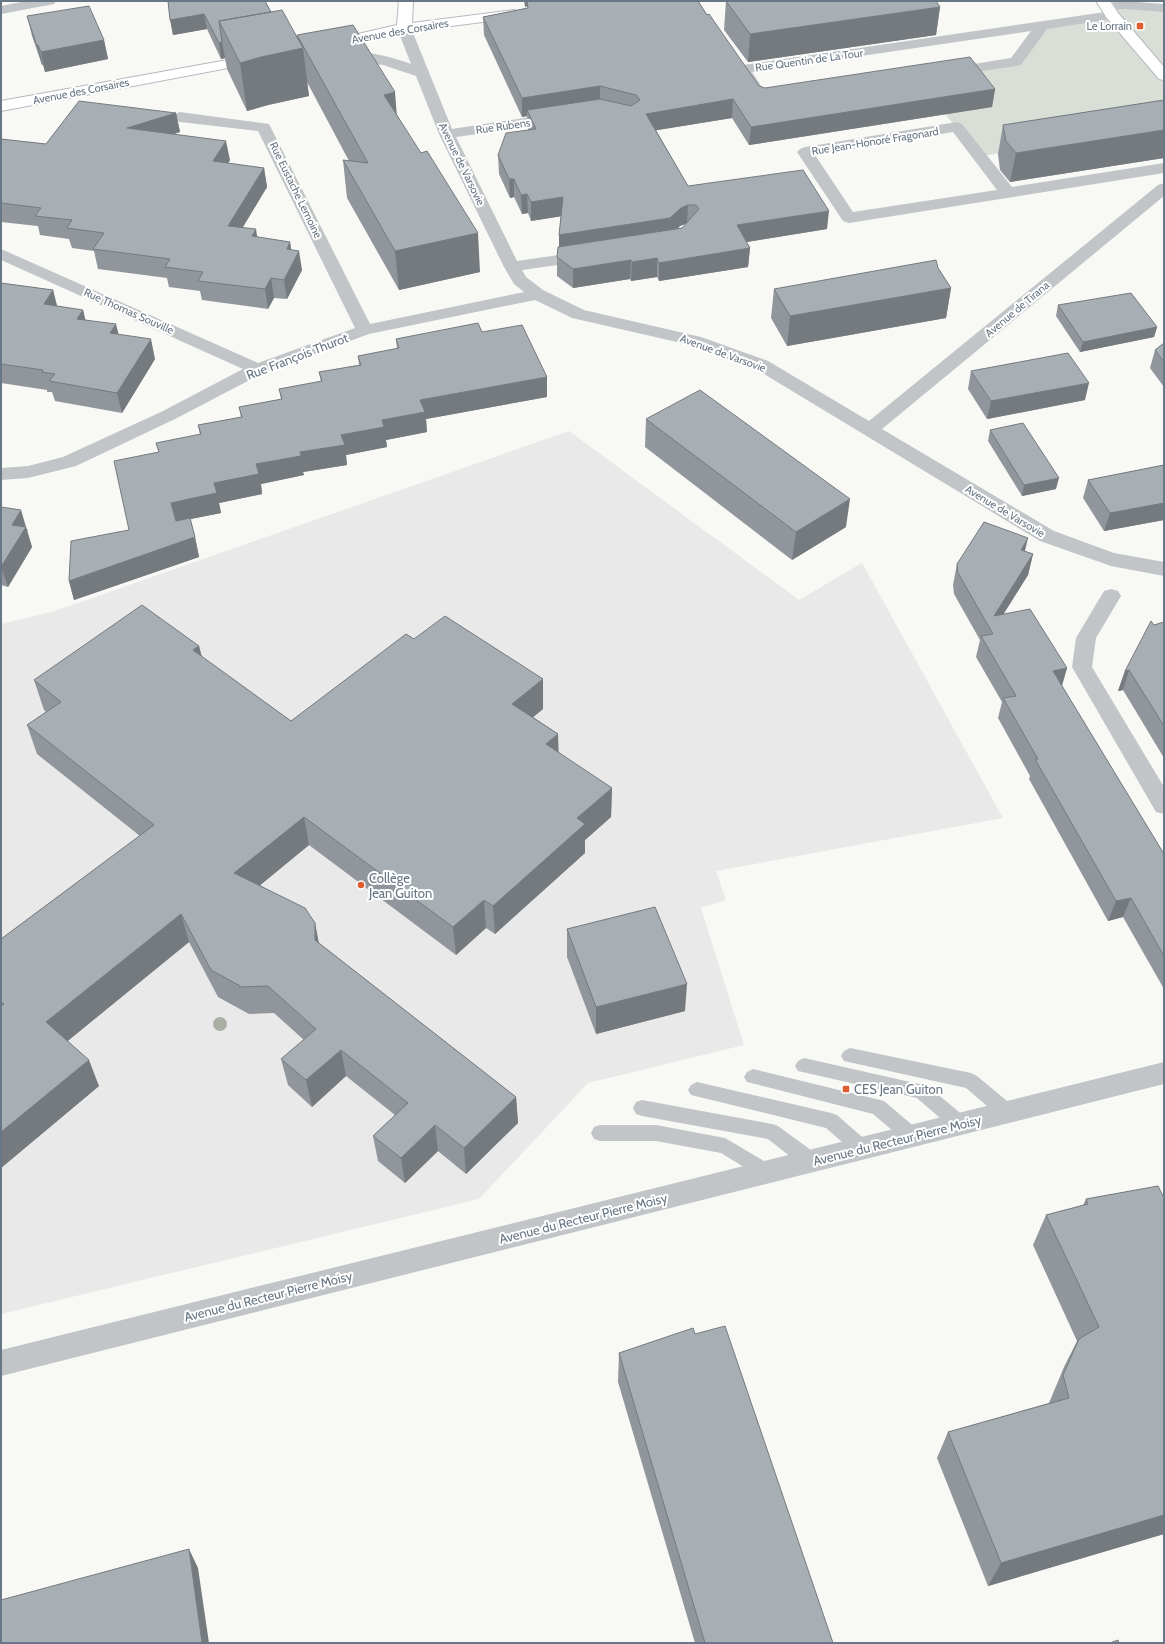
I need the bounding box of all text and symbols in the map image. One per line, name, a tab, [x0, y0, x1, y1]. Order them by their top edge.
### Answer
street label: Avenue des Corsaires	[351, 16, 450, 46]
place label: Le Lorrain	[1086, 19, 1132, 33]
marker: Le Lorrain	[1135, 21, 1145, 31]
street label: Rue Quentin de La Tour	[754, 45, 864, 74]
street label: Avenue des Corsaires	[32, 75, 131, 107]
street label: Rue Rubens	[475, 115, 532, 137]
street label: Avenue de Varsovie	[436, 120, 488, 208]
street label: Rue Jean-Honoré Fragonard	[810, 124, 940, 158]
street label: Rue Eustache Lemoine	[267, 140, 326, 241]
street label: Avenue de Tirana	[982, 278, 1053, 340]
street label: Rue Thomas Souville	[82, 285, 176, 337]
street label: Rue François Thurot	[244, 329, 351, 383]
street label: Avenue de Varsovie	[678, 331, 768, 375]
street label: Avenue de Varsovie	[963, 482, 1048, 540]
place label: Collège Jean Guiton	[368, 870, 432, 901]
marker: Collège Jean Guiton	[356, 880, 366, 890]
place label: CES Jean Guiton	[854, 1081, 943, 1097]
marker: CES Jean Guiton	[841, 1084, 851, 1094]
street label: Avenue du Recteur Pierre Moisy	[811, 1111, 983, 1169]
street label: Avenue du Recteur Pierre Moisy	[497, 1189, 669, 1247]
street label: Avenue du Recteur Pierre Moisy	[182, 1267, 354, 1325]

